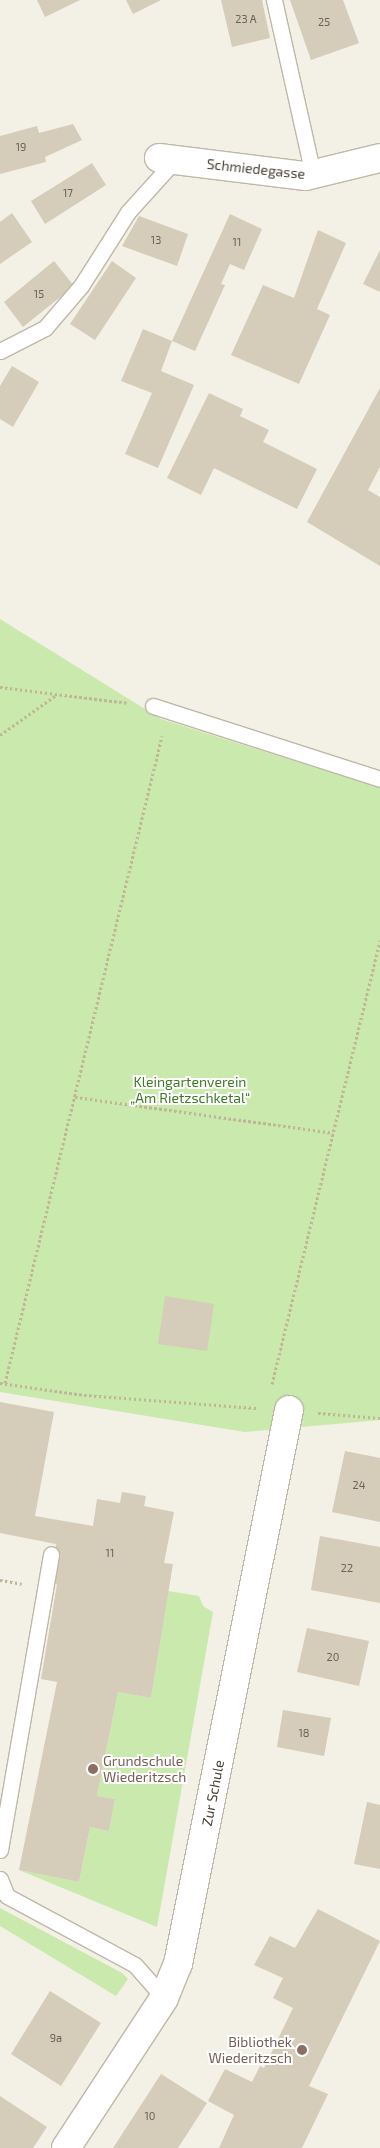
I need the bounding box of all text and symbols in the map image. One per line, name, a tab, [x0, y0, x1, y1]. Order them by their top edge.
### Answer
house number: 23 A	[235, 12, 257, 26]
house number: 25	[318, 15, 330, 29]
house number: 19	[16, 140, 26, 154]
street label: Schmiedegasse	[206, 155, 306, 183]
house number: 17	[63, 186, 73, 200]
house number: 13	[151, 233, 161, 247]
house number: 11	[233, 235, 241, 249]
house number: 15	[34, 287, 44, 301]
park label: Kleingartenverein „Am Rietzschketal“	[130, 1074, 250, 1106]
house number: 24	[353, 1478, 365, 1492]
house number: 11	[106, 1546, 114, 1560]
house number: 22	[341, 1561, 353, 1575]
house number: 20	[327, 1650, 339, 1664]
house number: 18	[298, 1726, 310, 1740]
place label: Grundschule Wiederitzsch	[103, 1753, 186, 1785]
street label: Zur Schule	[198, 1758, 228, 1828]
marker: Grundschule Wiederitzsch	[87, 1763, 99, 1775]
house number: 9a	[50, 2031, 62, 2045]
place label: Bibliothek Wiederitzsch	[209, 2034, 292, 2066]
marker: Bibliothek Wiederitzsch	[296, 2044, 308, 2056]
house number: 10	[144, 2109, 156, 2123]

